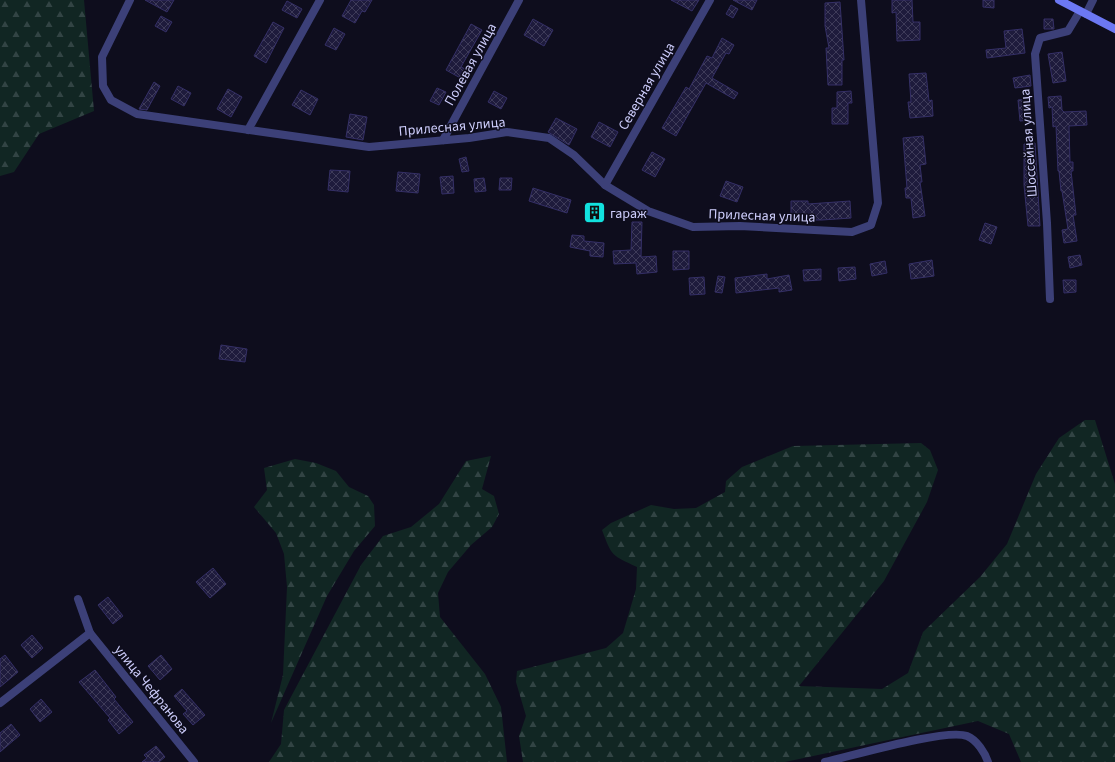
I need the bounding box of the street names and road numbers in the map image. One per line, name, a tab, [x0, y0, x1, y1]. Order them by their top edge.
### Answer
street label: Полевая улица	[440, 19, 502, 110]
street label: Северная улица	[614, 39, 680, 134]
street label: Шоссейная улица	[1015, 88, 1043, 198]
street label: Прилесная улица	[398, 112, 506, 142]
street label: Прилесная улица	[708, 204, 816, 228]
street label: улица Чефранова	[109, 641, 193, 738]

